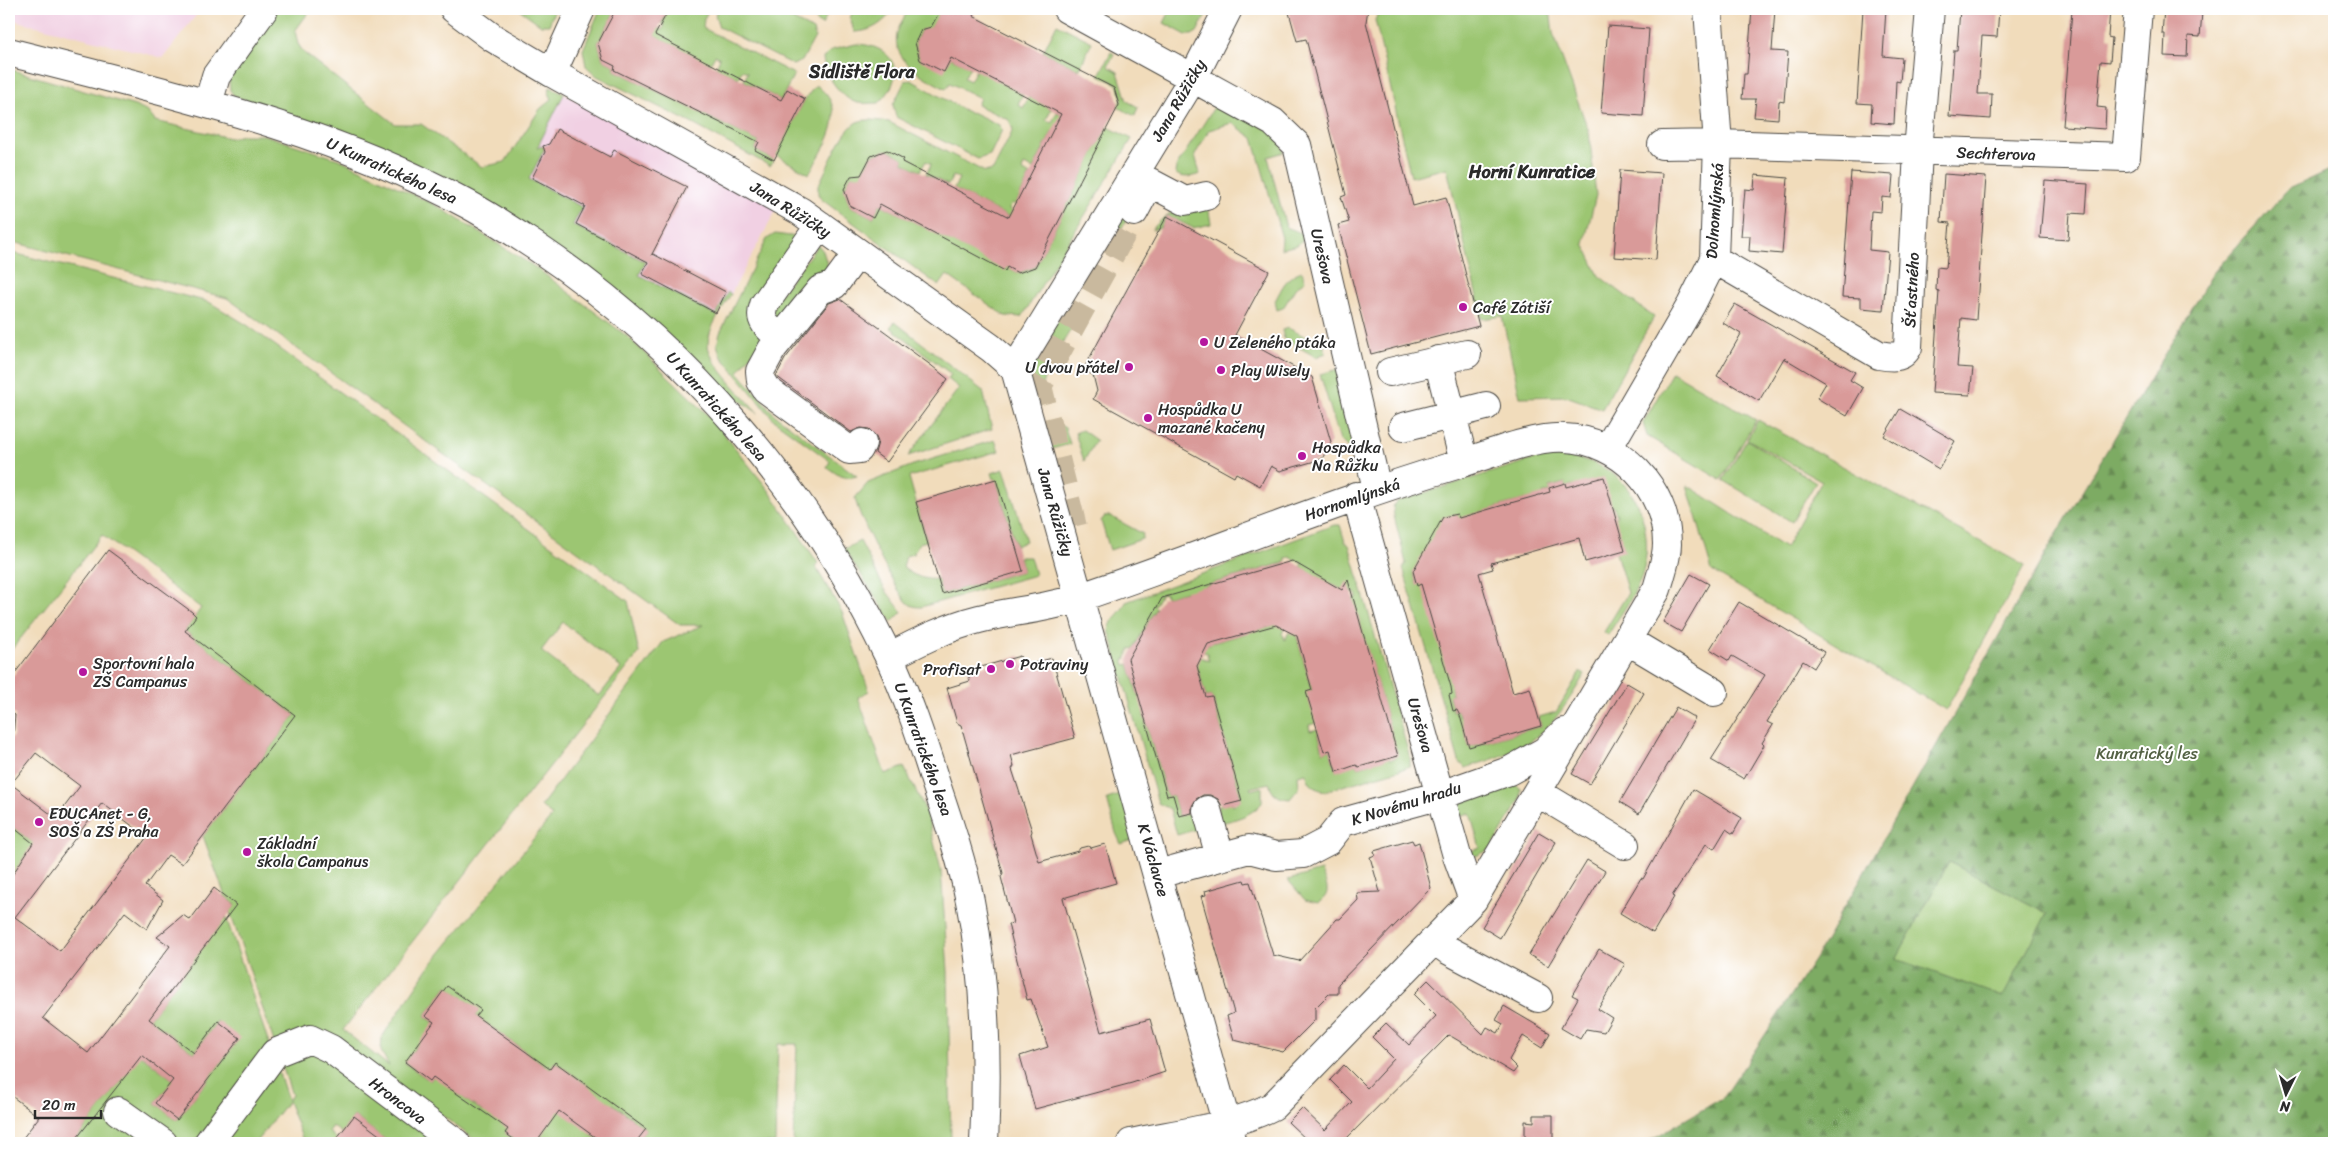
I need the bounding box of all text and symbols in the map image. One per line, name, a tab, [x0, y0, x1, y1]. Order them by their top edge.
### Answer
street label: Jana Růžičky	[1143, 53, 1214, 148]
district label: Sídliště Flora	[808, 56, 916, 88]
street label: U Kunratického lesa	[322, 129, 462, 212]
street label: Sechterova	[1956, 138, 2036, 169]
district label: Horní Kunratice	[1468, 156, 1596, 188]
street label: Dolnomlýnská	[1697, 162, 1732, 260]
street label: Jana Růžičky	[743, 172, 838, 246]
street label: Urešova	[1302, 225, 1343, 287]
street label: Šťastného	[1895, 251, 1928, 329]
place label: Café Zátiší	[1473, 293, 1553, 322]
marker: Café Zátiší	[1457, 301, 1469, 313]
place label: U Zeleného ptáka	[1214, 328, 1336, 357]
marker: U Zeleného ptáka	[1198, 336, 1210, 348]
street label: U Kunratického lesa	[659, 344, 774, 468]
place label: U dvou přátel	[1025, 353, 1119, 382]
place label: Play Wisely	[1231, 356, 1311, 385]
marker: U dvou přátel	[1123, 361, 1135, 373]
marker: Play Wisely	[1215, 364, 1227, 376]
place label: Hospůdka U mazané kačeny	[1158, 395, 1265, 442]
marker: Hospůdka U mazané kačeny	[1142, 412, 1154, 424]
place label: Hospůdka Na Růžku	[1312, 433, 1382, 480]
marker: Hospůdka Na Růžku	[1296, 450, 1308, 462]
street label: Jana Růžičky	[1029, 463, 1082, 561]
street label: Hornomlýnská	[1300, 470, 1404, 529]
place label: Sportovní hala ZŠ Campanus	[93, 649, 194, 696]
place label: Potraviny	[1020, 650, 1089, 679]
place label: Profisat	[923, 655, 982, 684]
marker: Potraviny	[1004, 658, 1016, 670]
marker: Profisat	[985, 663, 997, 675]
marker: Sportovní hala ZŠ Campanus	[77, 666, 89, 678]
street label: U Kunratického lesa	[886, 678, 961, 820]
street label: Urešova	[1399, 694, 1442, 756]
park label: Kunratický les	[2096, 739, 2198, 768]
street label: K Novému hradu	[1347, 773, 1465, 834]
place label: EDUCAnet - G, SOŠ a ZŠ Praha	[49, 799, 159, 846]
marker: EDUCAnet - G, SOŠ a ZŠ Praha	[33, 816, 45, 828]
street label: K Václavce	[1129, 820, 1178, 900]
place label: Základní škola Campanus	[256, 829, 369, 876]
marker: Základní škola Campanus	[241, 846, 253, 858]
street label: Hroncova	[363, 1069, 433, 1132]
north arrow	[2260, 1070, 2310, 1120]
scale bar	[35, 1087, 101, 1119]
text: 20 m	[42, 1092, 76, 1118]
text: N	[2279, 1094, 2292, 1119]

